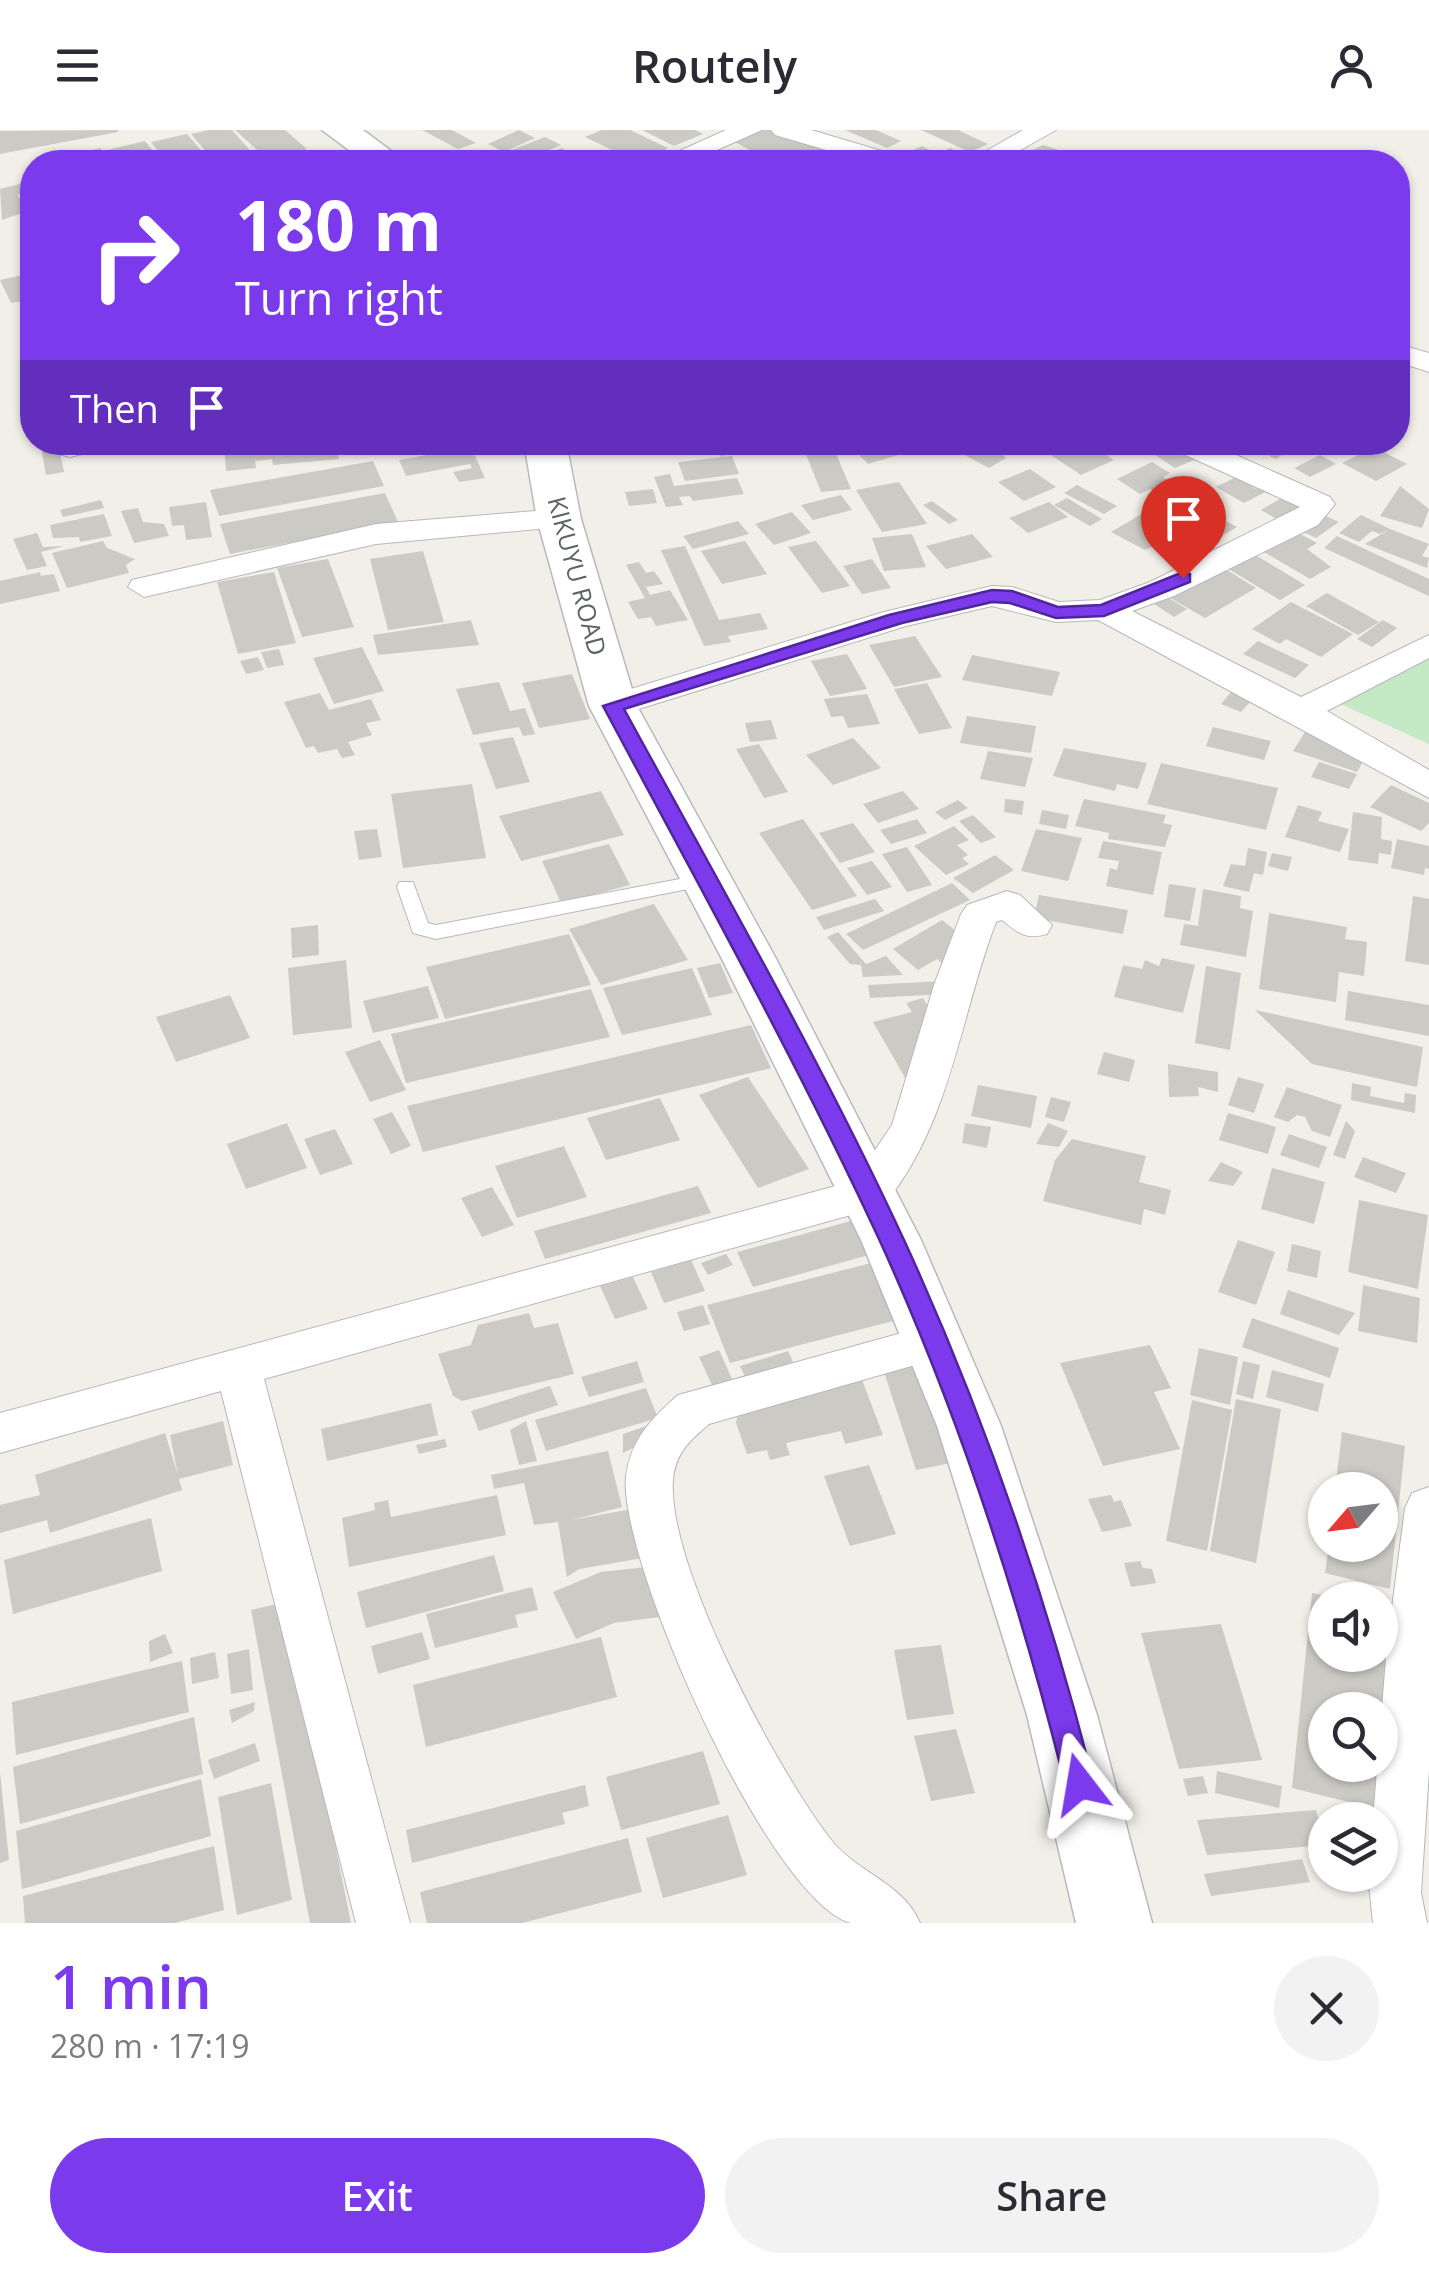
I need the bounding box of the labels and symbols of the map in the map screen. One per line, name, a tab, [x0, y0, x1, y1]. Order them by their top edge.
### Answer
pin	[1141, 476, 1226, 579]
street label: KIKUYU ROAD	[540, 492, 616, 659]
north arrow	[1308, 1472, 1398, 1562]
position arrow	[1028, 1732, 1132, 1836]

